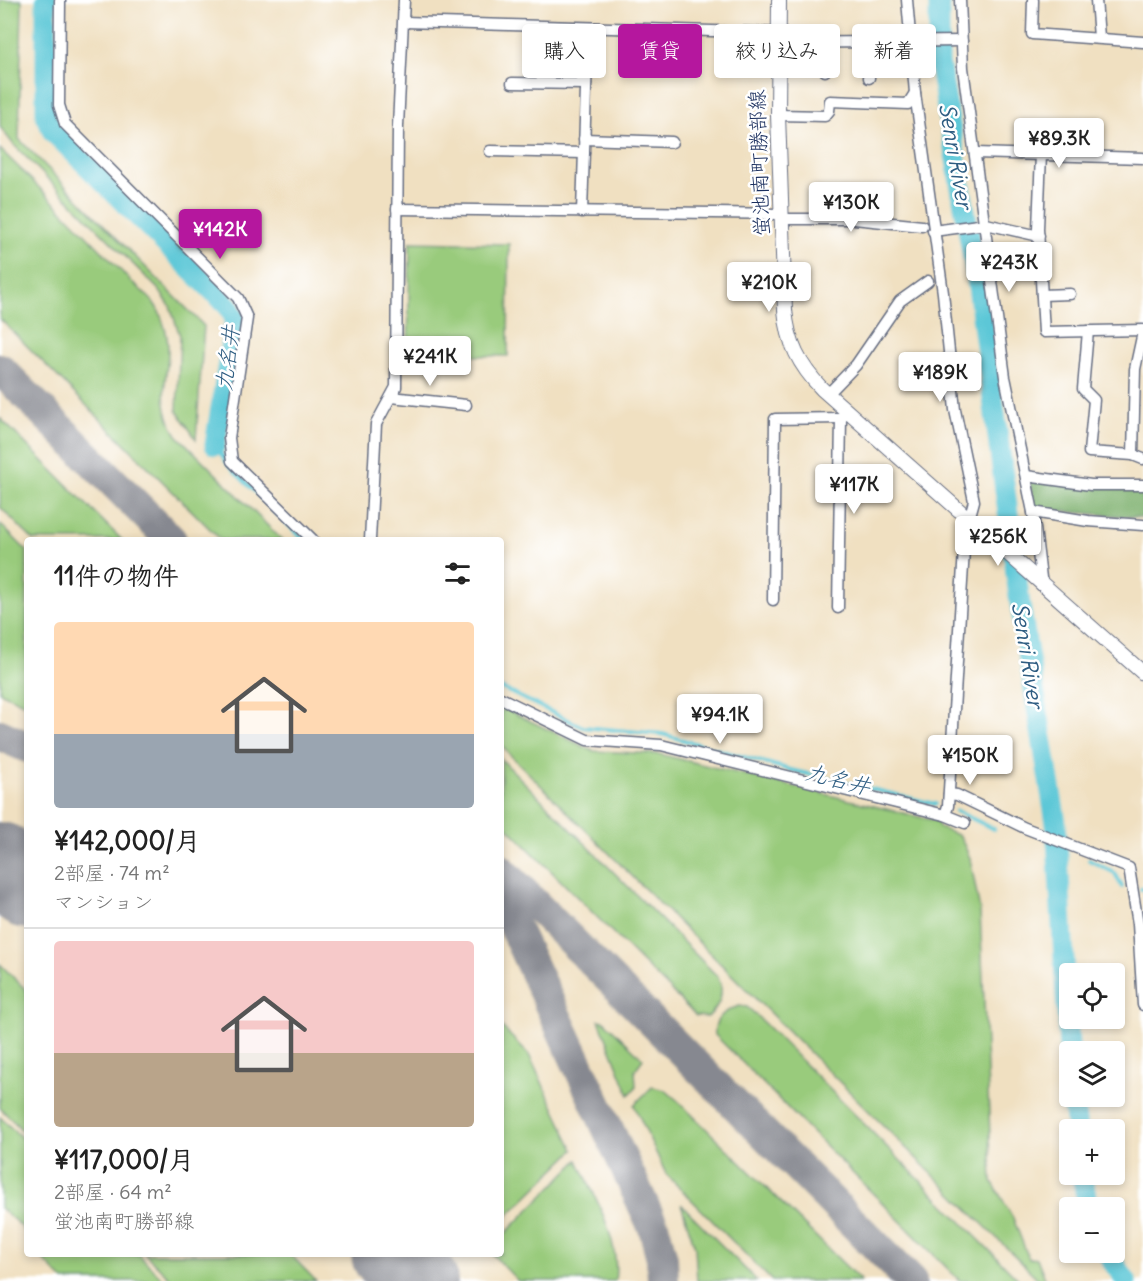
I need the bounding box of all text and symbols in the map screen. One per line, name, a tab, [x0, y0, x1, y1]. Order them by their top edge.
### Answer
chip: 購入	[522, 24, 606, 78]
chip: 賃貸	[618, 24, 702, 78]
chip: 絞り込み	[714, 24, 840, 78]
chip: 新着	[852, 24, 936, 78]
street label: 蛍池南町勝部線	[743, 89, 775, 237]
water label: Senri River	[933, 101, 980, 214]
pin: ¥89.3K	[1010, 118, 1108, 169]
text: ¥89.3K	[1028, 125, 1090, 150]
pin: ¥130K	[809, 182, 893, 233]
text: ¥130K	[823, 189, 879, 214]
pin: ¥142K	[178, 209, 262, 260]
text: ¥142K	[193, 216, 247, 241]
pin: ¥243K	[967, 242, 1051, 293]
text: ¥243K	[980, 249, 1038, 274]
pin: ¥210K	[727, 262, 811, 313]
text: ¥210K	[741, 269, 797, 294]
water label: 九名井	[209, 323, 245, 392]
pin: ¥241K	[388, 336, 472, 387]
text: ¥241K	[403, 343, 457, 368]
pin: ¥189K	[898, 352, 982, 403]
text: ¥189K	[912, 359, 968, 384]
pin: ¥117K	[812, 464, 896, 515]
text: ¥117K	[829, 471, 879, 496]
pin: ¥256K	[956, 516, 1040, 567]
text: ¥256K	[969, 523, 1027, 548]
icon: filters	[441, 557, 474, 590]
text: 11件の物件	[54, 559, 179, 592]
water label: Senri River	[1006, 600, 1051, 713]
icon: home	[210, 661, 318, 769]
pin: ¥94.1K	[671, 694, 769, 745]
text: ¥94.1K	[691, 701, 749, 726]
pin: ¥150K	[928, 735, 1012, 786]
text: ¥150K	[942, 742, 998, 767]
water label: 九名井	[803, 757, 874, 801]
text: ¥142,000/月	[54, 824, 201, 857]
text: 2部屋 · 74 m²	[54, 860, 170, 885]
text: マンション	[54, 889, 153, 914]
map controls	[1059, 963, 1125, 1263]
button: locate	[1059, 963, 1125, 1029]
icon: home	[210, 980, 318, 1088]
button: layers	[1059, 1041, 1125, 1107]
button: +	[1059, 1119, 1125, 1185]
text: ¥117,000/月	[54, 1143, 195, 1176]
text: 2部屋 · 64 m²	[54, 1179, 172, 1204]
button: −	[1059, 1197, 1125, 1263]
text: 蛍池南町勝部線	[54, 1208, 194, 1233]

